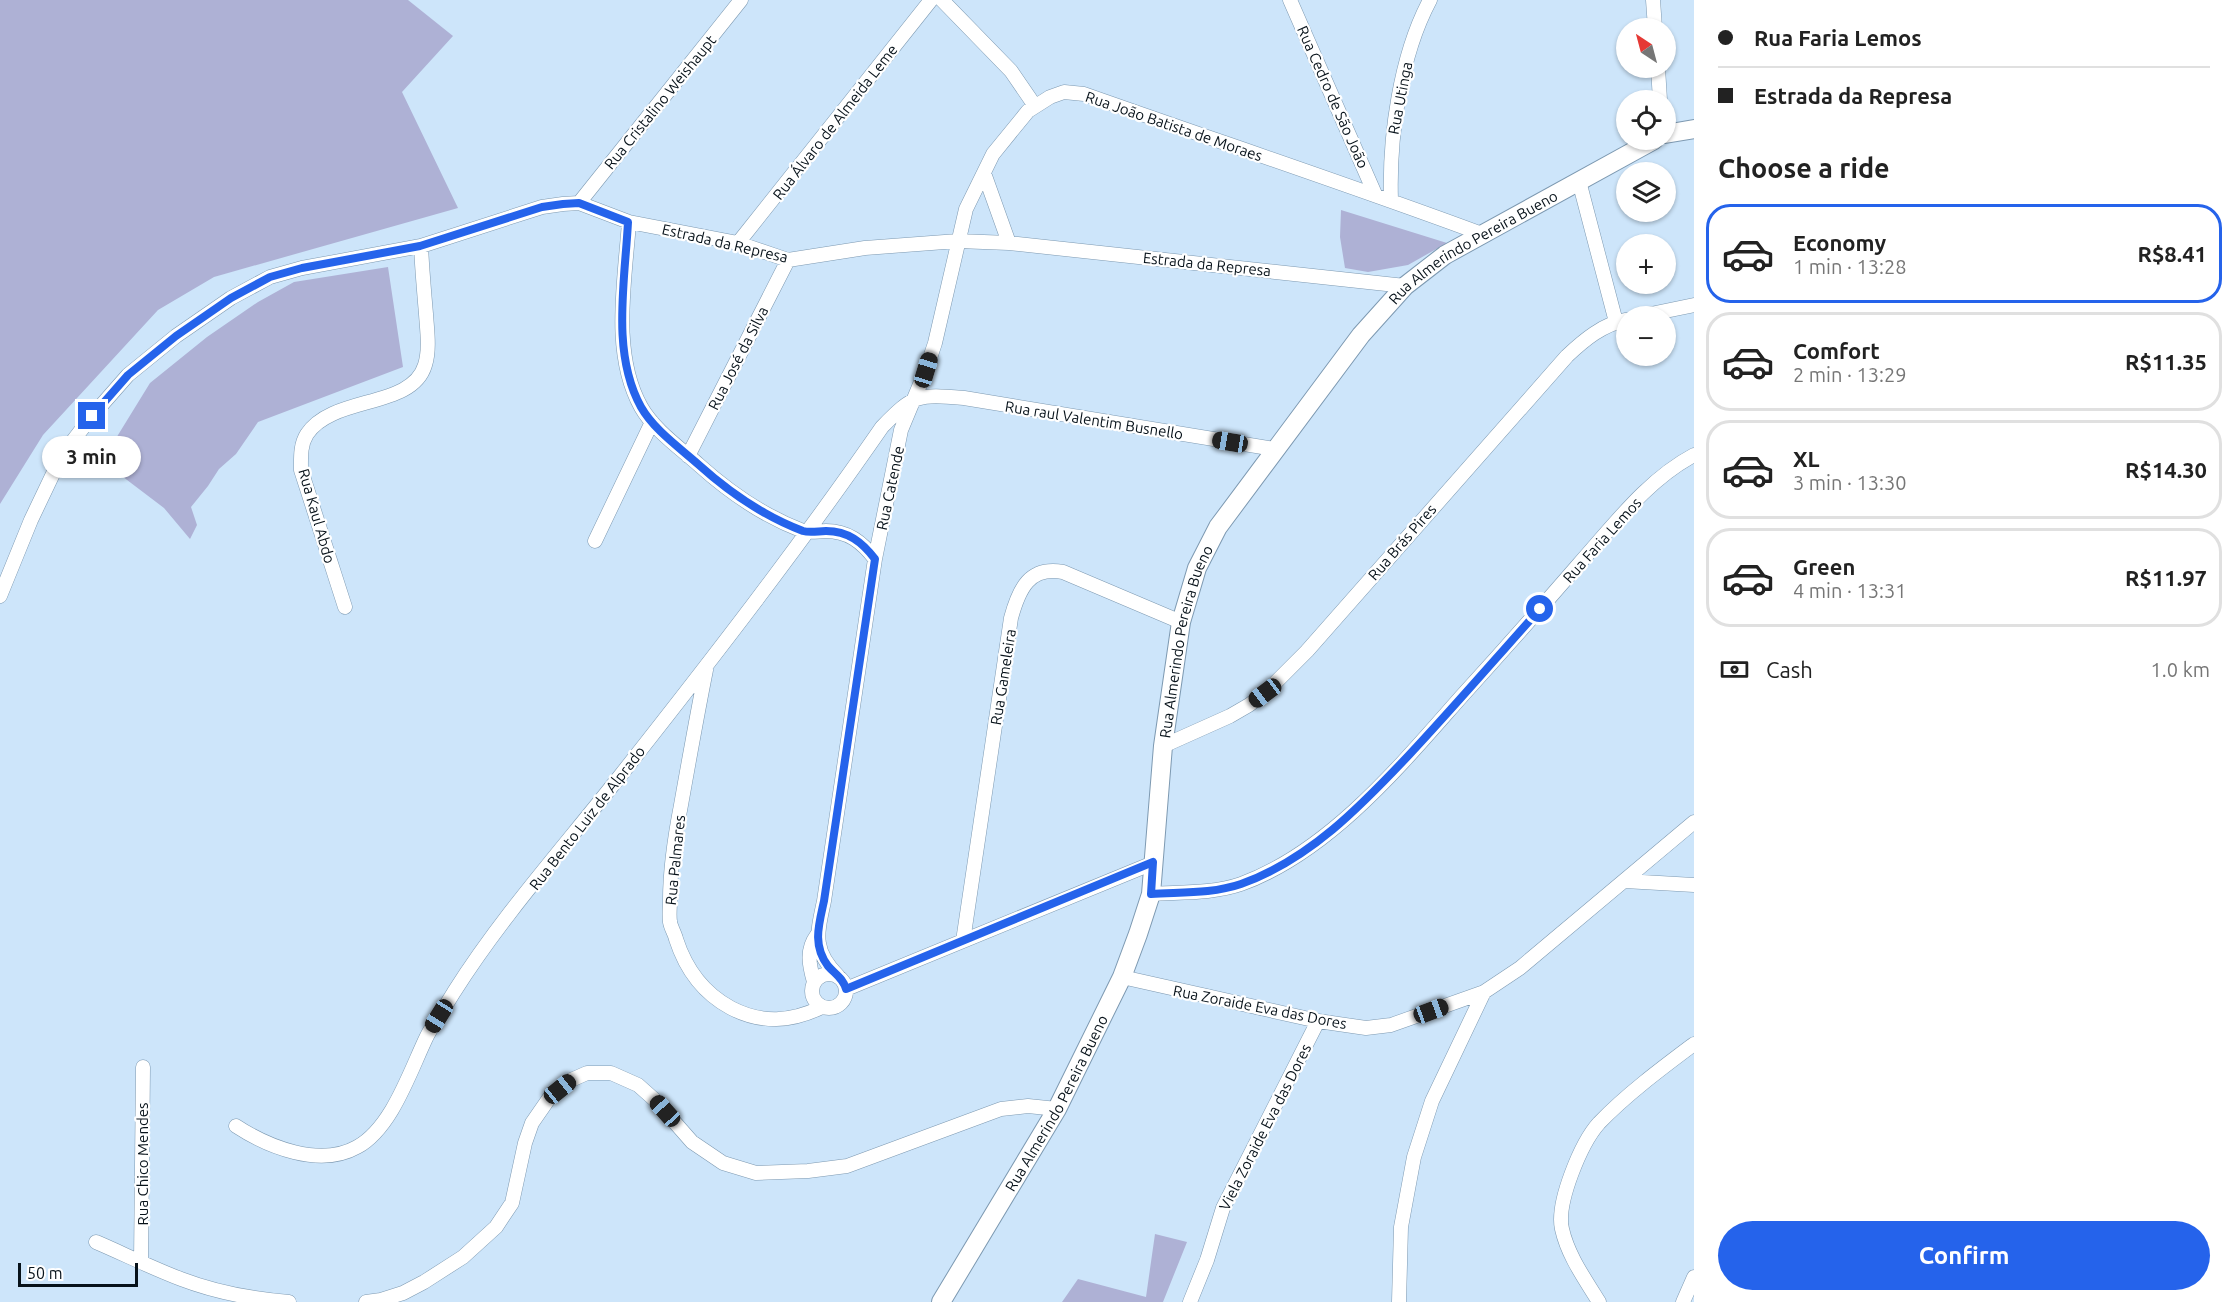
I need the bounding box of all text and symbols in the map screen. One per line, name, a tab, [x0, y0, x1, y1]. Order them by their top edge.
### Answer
north arrow	[1616, 18, 1676, 78]
map controls	[1616, 18, 1676, 366]
street label: Rua Cedro de São João	[1294, 23, 1372, 171]
text: Rua Faria Lemos	[1754, 25, 1922, 50]
street label: Rua Cristalino Weishaupt	[601, 31, 719, 172]
street label: Rua Álvaro de Almeida Leme	[769, 41, 901, 203]
street label: Rua Utinga	[1385, 60, 1415, 136]
text: Estrada da Represa	[1754, 83, 1952, 108]
street label: Rua João Batista de Moraes	[1083, 88, 1265, 164]
button: locate	[1616, 90, 1676, 150]
text: Choose a ride	[1718, 153, 1890, 183]
button: layers	[1616, 162, 1676, 222]
street label: Rua Almerindo Pereira Bueno	[1385, 186, 1560, 307]
street label: Estrada da Represa	[660, 220, 790, 266]
icon: car	[1721, 227, 1775, 281]
text: Economy	[1793, 230, 1886, 255]
button: +	[1616, 234, 1676, 294]
text: R$8.41	[2138, 241, 2207, 266]
street label: Estrada da Represa	[1142, 249, 1272, 279]
text: 1 min · 13:28	[1793, 255, 1907, 278]
street label: Rua José da Silva	[705, 303, 771, 413]
button: −	[1616, 306, 1676, 366]
icon: car	[1721, 335, 1775, 389]
text: Comfort	[1793, 338, 1880, 363]
text: R$11.35	[2125, 349, 2207, 374]
car	[912, 350, 940, 390]
text: 2 min · 13:29	[1793, 363, 1907, 386]
street label: Rua raul Valentim Busnello	[1004, 398, 1184, 442]
route end	[78, 402, 105, 429]
car	[1211, 430, 1249, 454]
callout: 3 min	[42, 437, 142, 479]
icon: car	[1721, 443, 1775, 497]
street label: Rua Catende	[873, 444, 907, 532]
text: 3 min	[66, 445, 117, 468]
text: XL	[1793, 446, 1820, 471]
text: R$14.30	[2125, 457, 2207, 482]
street label: Rua Kaul Abdo	[295, 467, 339, 565]
text: 3 min · 13:30	[1793, 471, 1907, 494]
street label: Rua Faria Lemos	[1559, 494, 1645, 586]
street label: Rua Brás Pires	[1364, 501, 1440, 583]
street label: Rua Almerindo Pereira Bueno	[1156, 542, 1216, 739]
icon: car	[1721, 551, 1775, 605]
text: Green	[1793, 554, 1855, 579]
text: R$11.97	[2125, 565, 2207, 590]
text: 4 min · 13:31	[1793, 579, 1907, 602]
route start	[1526, 595, 1553, 622]
street label: Rua Gameleira	[987, 628, 1019, 726]
icon: cash	[1718, 653, 1751, 686]
text: Cash	[1766, 657, 1813, 682]
text: 1.0 km	[2151, 658, 2210, 681]
car	[1245, 675, 1285, 711]
street label: Rua Bento Luiz de Alprado	[526, 743, 648, 893]
street label: Rua Palmares	[662, 814, 688, 906]
street label: Rua Zoraide Eva das Dores	[1172, 982, 1348, 1032]
car	[422, 996, 456, 1036]
car	[1411, 996, 1451, 1026]
street label: Rua Almerindo Pereira Bueno	[1001, 1012, 1111, 1194]
street label: Viela Zoraide Eva das Dores	[1216, 1041, 1314, 1213]
car	[540, 1071, 580, 1107]
car	[646, 1092, 684, 1130]
street label: Rua Chico Mendes	[134, 1102, 151, 1226]
button: Confirm	[1718, 1221, 2210, 1290]
scale bar	[18, 1260, 138, 1288]
text: 50 m	[27, 1264, 63, 1282]

